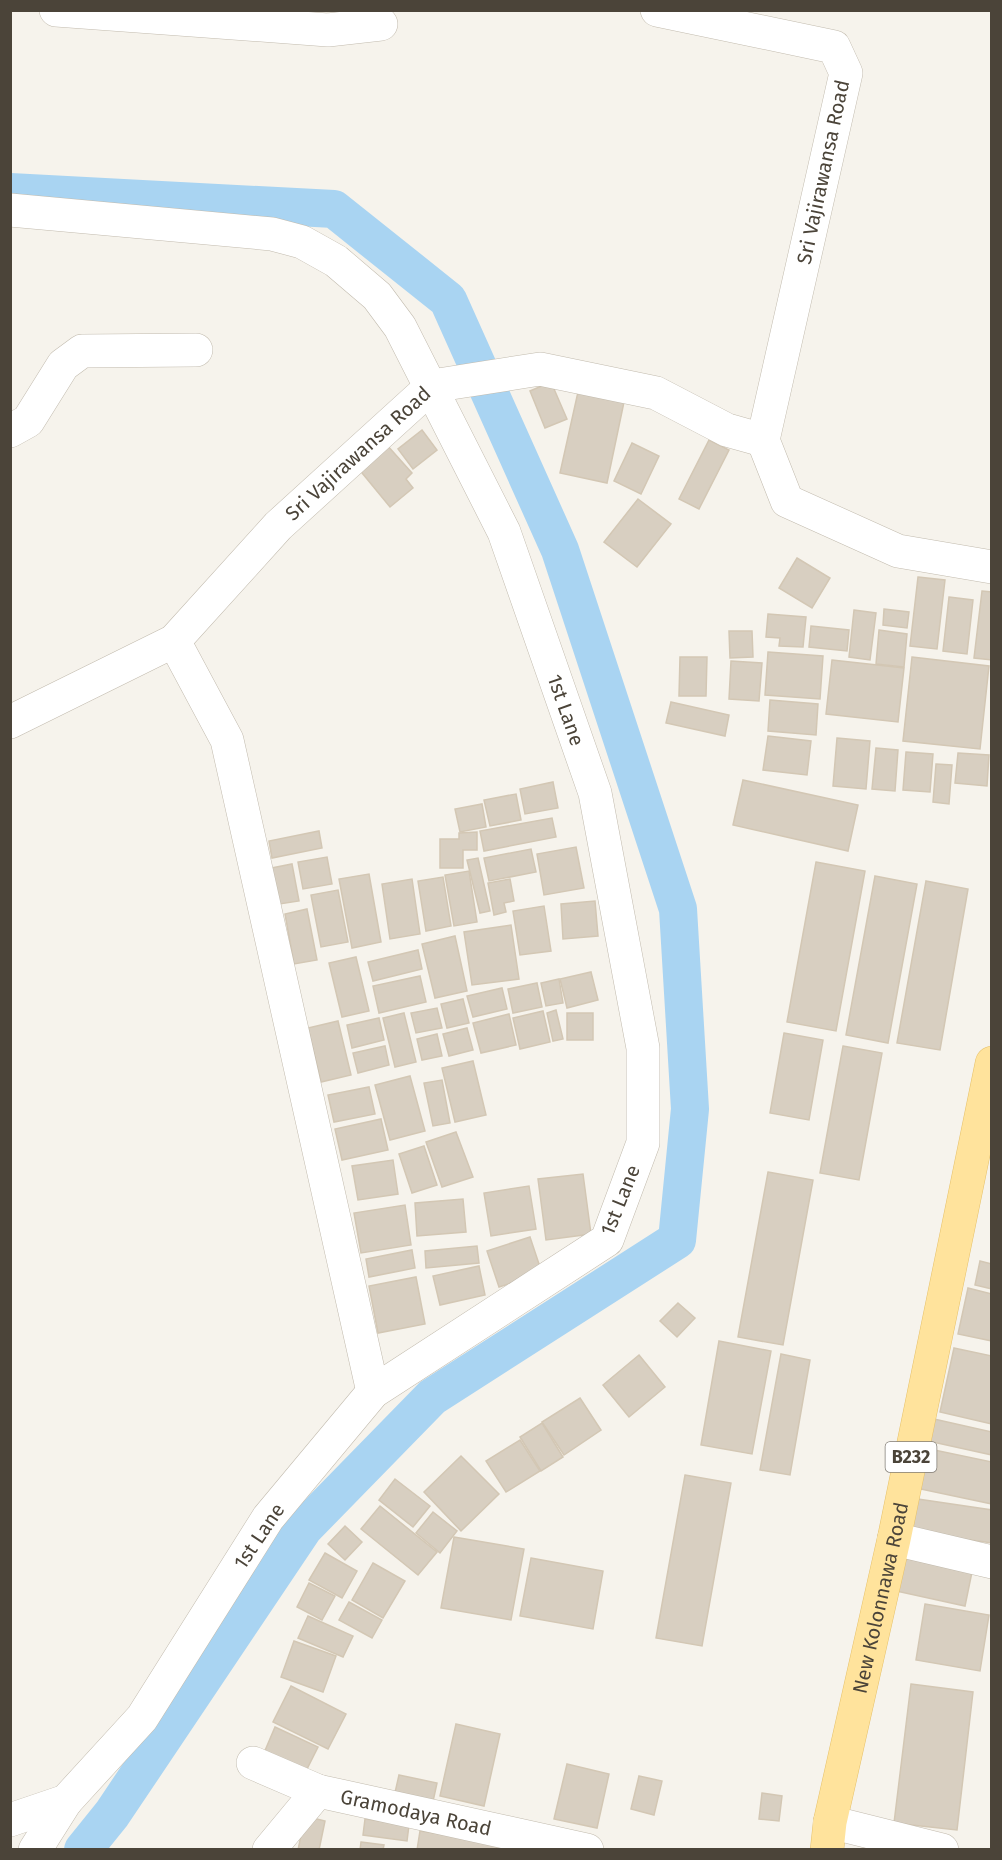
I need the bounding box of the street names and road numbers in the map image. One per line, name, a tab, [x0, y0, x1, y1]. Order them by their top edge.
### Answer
street label: Sri Vajirawansa Road	[792, 78, 854, 266]
street label: Sri Vajirawansa Road	[280, 381, 436, 525]
street label: 1st Lane	[543, 671, 590, 749]
street label: 1st Lane	[595, 1161, 645, 1239]
road number: B232	[886, 1442, 936, 1472]
street label: 1st Lane	[228, 1499, 290, 1573]
street label: New Kolonnawa Road	[847, 1500, 913, 1696]
street label: Gramodaya Road	[338, 1784, 494, 1841]

